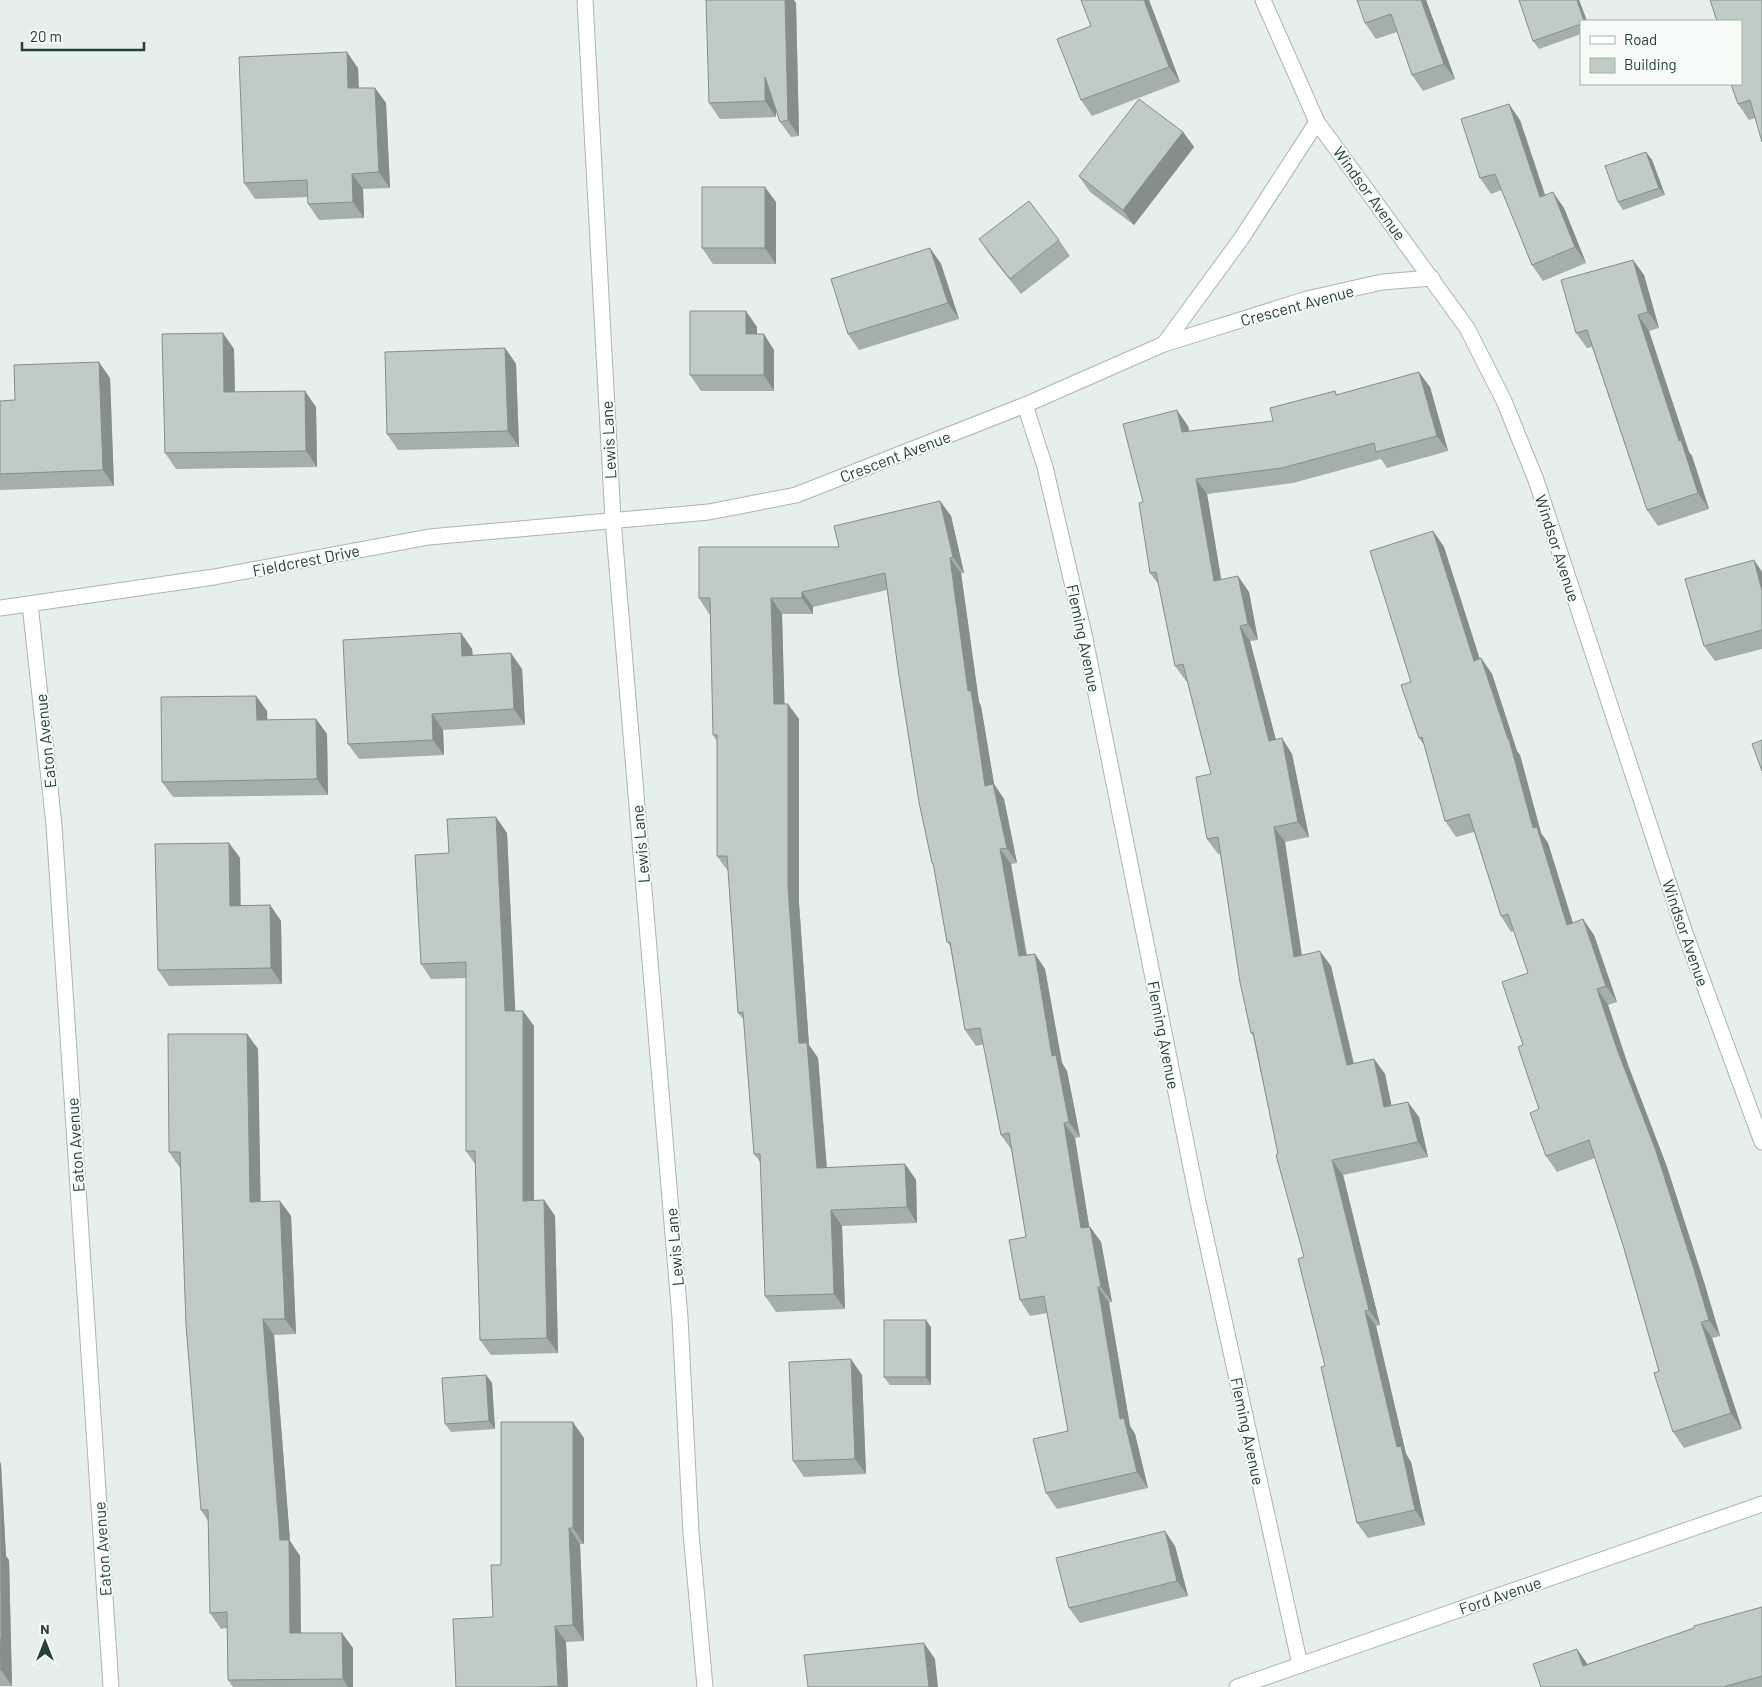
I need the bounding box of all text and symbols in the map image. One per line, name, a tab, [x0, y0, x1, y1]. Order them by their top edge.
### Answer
scale bar	[22, 20, 145, 52]
legend	[1580, 20, 1742, 85]
text: 20 m	[30, 27, 62, 45]
text: Road	[1624, 30, 1657, 48]
text: Building	[1624, 55, 1677, 73]
street label: Windsor Avenue	[1329, 142, 1411, 244]
street label: Crescent Avenue	[1238, 281, 1356, 329]
street label: Lewis Lane	[596, 400, 620, 480]
street label: Crescent Avenue	[837, 426, 953, 486]
street label: Windsor Avenue	[1532, 492, 1584, 604]
street label: Fieldcrest Drive	[251, 540, 361, 580]
street label: Fleming Avenue	[1063, 582, 1105, 694]
street label: Eaton Avenue	[31, 693, 59, 789]
street label: Lewis Lane	[627, 804, 653, 884]
street label: Windsor Avenue	[1659, 877, 1713, 989]
street label: Fleming Avenue	[1144, 979, 1184, 1091]
street label: Eaton Avenue	[62, 1097, 88, 1193]
street label: Lewis Lane	[661, 1207, 687, 1287]
street label: Fleming Avenue	[1227, 1375, 1269, 1487]
street label: Eaton Avenue	[89, 1501, 115, 1597]
street label: Ford Avenue	[1456, 1572, 1544, 1618]
north arrow	[20, 1617, 70, 1667]
text: N	[40, 1620, 50, 1637]

